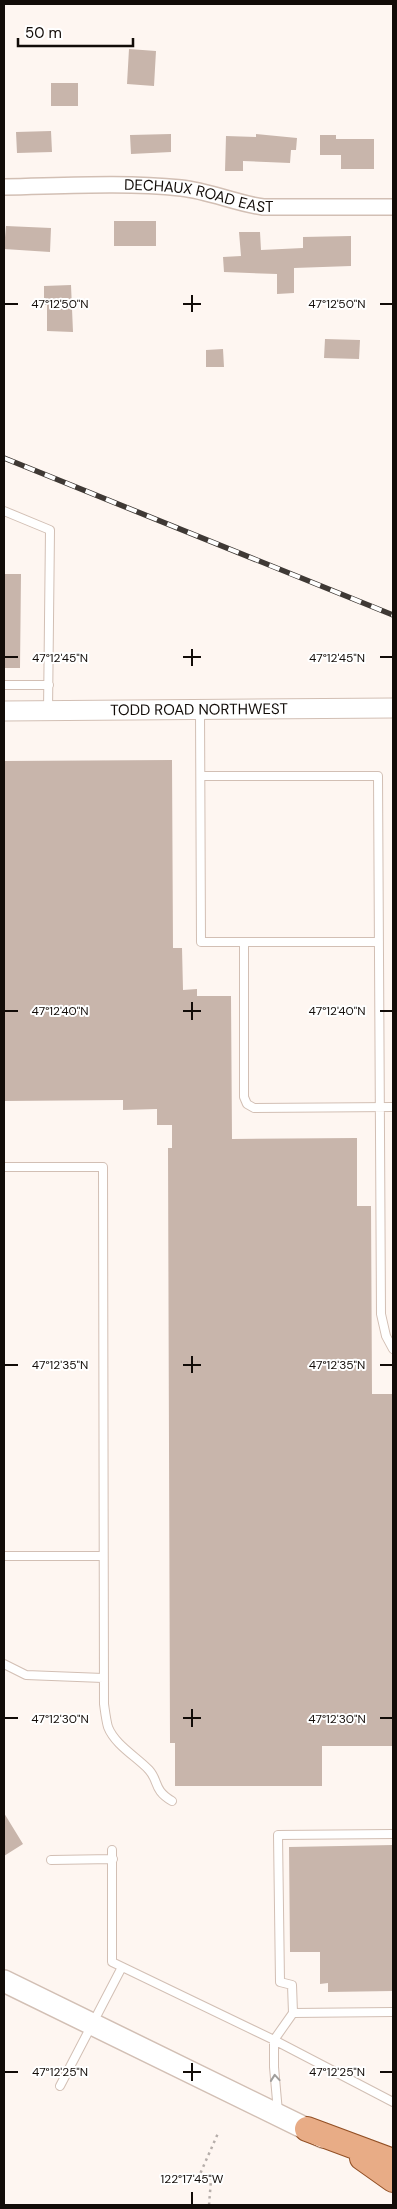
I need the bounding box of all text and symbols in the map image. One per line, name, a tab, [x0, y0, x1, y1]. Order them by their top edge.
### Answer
scale bar	[18, 15, 132, 47]
text: 50 m	[25, 23, 62, 43]
street label: DECHAUX ROAD EAST	[124, 175, 273, 217]
text: 47°12'50"N	[31, 296, 89, 312]
text: 47°12'50"N	[308, 296, 366, 312]
text: 47°12'45"N	[32, 650, 88, 666]
text: 47°12'45"N	[309, 650, 365, 666]
street label: TODD ROAD NORTHWEST	[110, 699, 288, 720]
text: 47°12'40"N	[31, 1003, 89, 1019]
text: 47°12'40"N	[308, 1003, 366, 1019]
text: 47°12'35"N	[32, 1357, 88, 1373]
text: 47°12'35"N	[309, 1357, 365, 1373]
text: 47°12'30"N	[31, 1711, 89, 1727]
text: 47°12'30"N	[308, 1711, 366, 1727]
text: 47°12'25"N	[32, 2064, 88, 2080]
text: 47°12'25"N	[309, 2064, 365, 2080]
one-way arrow	[269, 2073, 280, 2081]
text: 122°17'45"W	[161, 2171, 224, 2187]

